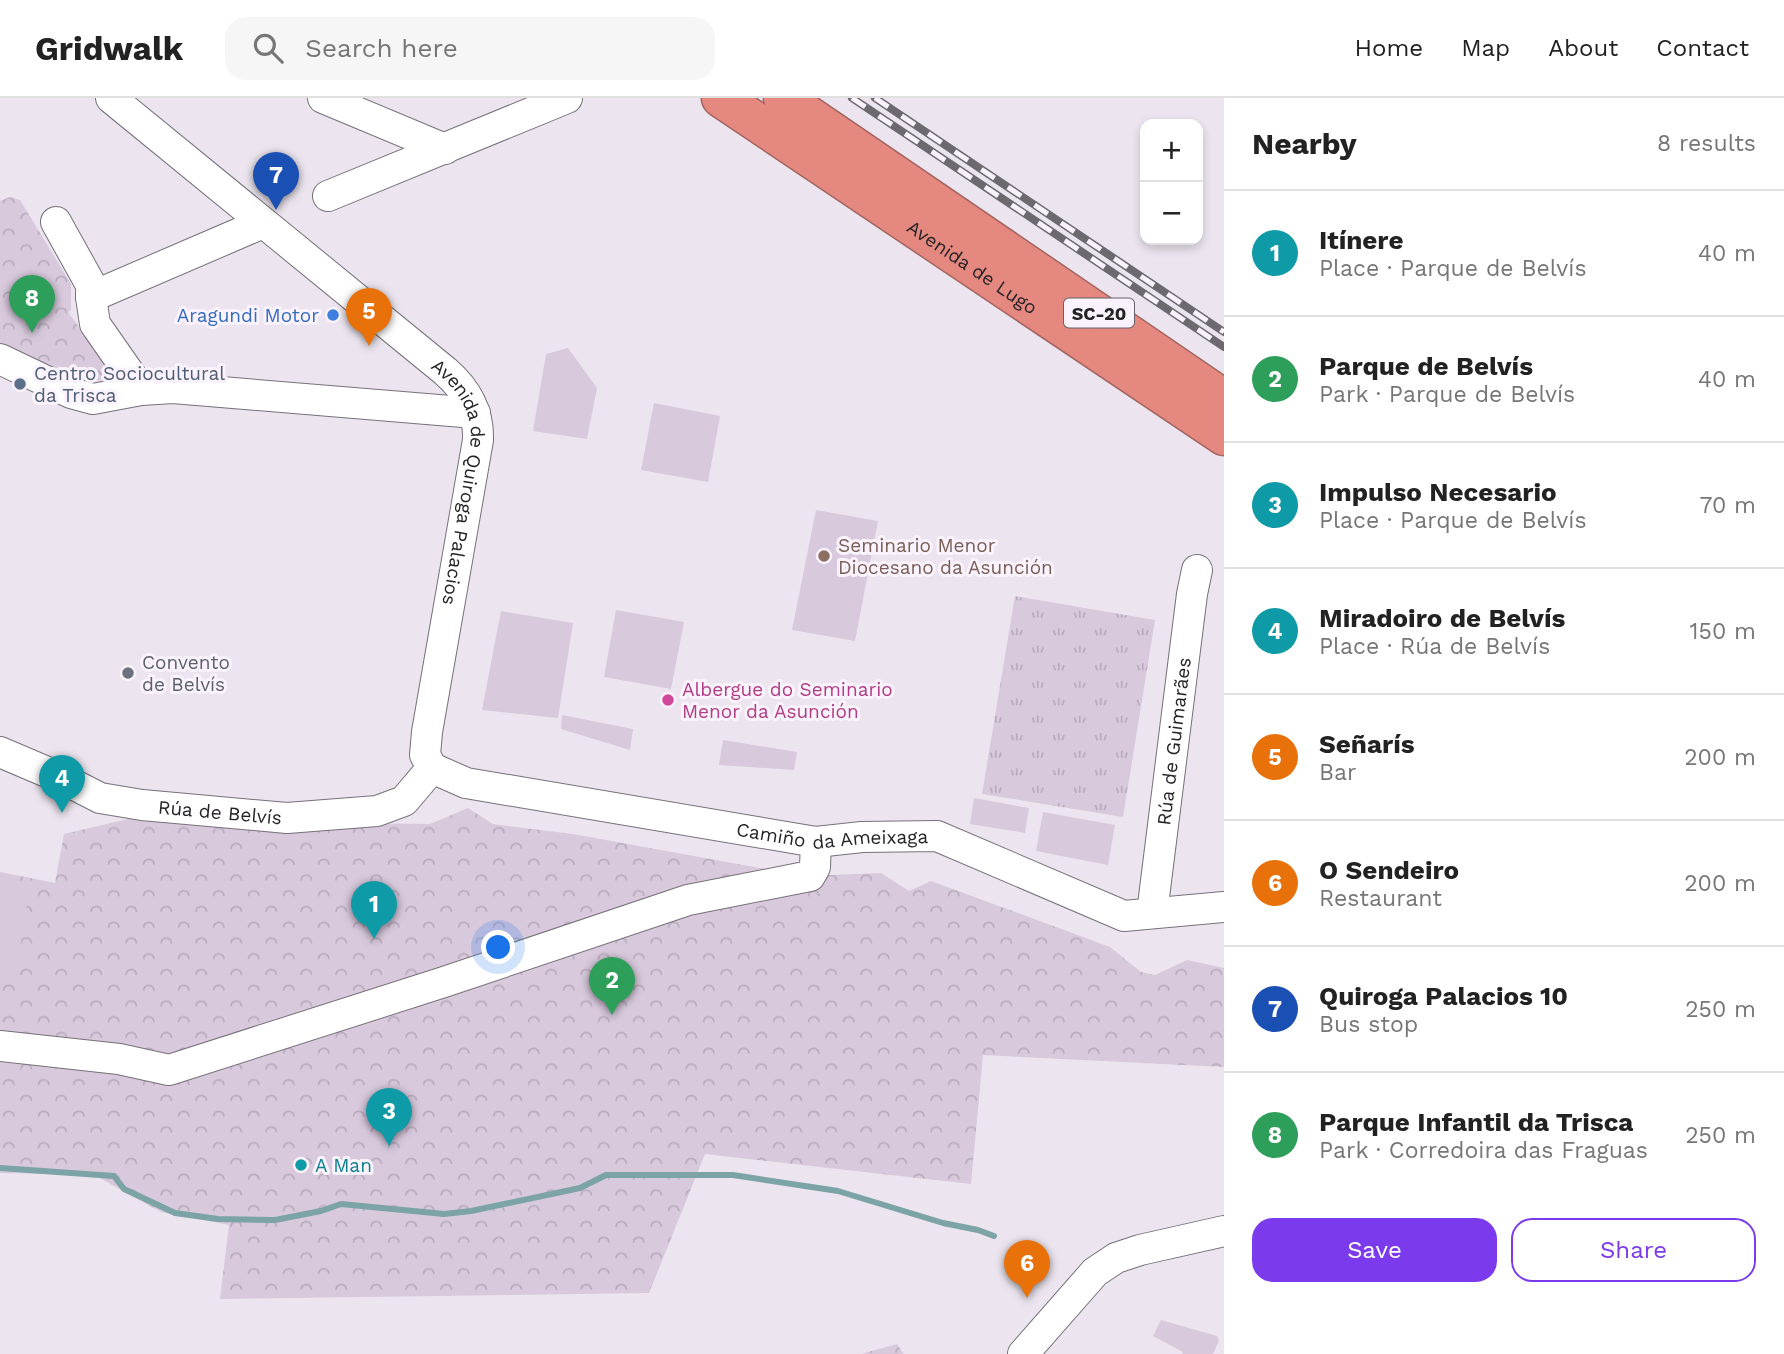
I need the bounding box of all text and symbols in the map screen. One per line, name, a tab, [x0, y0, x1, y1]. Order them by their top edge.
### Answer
search box	[225, 17, 715, 80]
text: Gridwalk	[35, 29, 183, 68]
icon: search	[249, 29, 287, 67]
text: Search here	[305, 33, 458, 63]
text: Home	[1355, 34, 1423, 62]
text: Map	[1461, 34, 1510, 62]
text: About	[1548, 34, 1618, 62]
text: Contact	[1656, 34, 1749, 62]
map controls	[1140, 119, 1203, 245]
button: +	[1140, 119, 1203, 182]
text: Nearby	[1252, 126, 1357, 161]
text: 8 results	[1657, 130, 1756, 157]
pin: 7	[253, 152, 299, 210]
button: −	[1140, 182, 1203, 245]
street label: Avenida de Lugo	[903, 215, 1042, 319]
text: Itínere	[1319, 225, 1403, 255]
text: 1	[1270, 240, 1280, 267]
text: 40 m	[1698, 240, 1756, 267]
text: Place · Parque de Belvís	[1319, 255, 1587, 282]
pin: 8	[9, 275, 55, 333]
pin: 5	[346, 288, 392, 346]
road number: SC-20	[1064, 298, 1134, 328]
place label: Aragundi Motor	[177, 304, 319, 327]
marker: Aragundi Motor	[325, 307, 341, 323]
text: Parque de Belvís	[1319, 351, 1533, 381]
street label: Avenida de Quiroga Palacios	[427, 353, 490, 607]
place label: Centro Sociocultural da Trisca	[34, 362, 225, 407]
text: 2	[1268, 366, 1282, 393]
text: 40 m	[1698, 366, 1756, 393]
marker: Centro Sociocultural da Trisca	[12, 376, 28, 392]
text: Park · Parque de Belvís	[1319, 381, 1575, 408]
text: Impulso Necesario	[1319, 477, 1557, 507]
text: 3	[1268, 492, 1282, 519]
text: 70 m	[1699, 492, 1756, 519]
text: Place · Parque de Belvís	[1319, 507, 1587, 534]
place label: Seminario Menor Diocesano da Asunción	[838, 534, 1053, 579]
marker: Seminario Menor Diocesano da Asunción	[816, 548, 832, 564]
text: Miradoiro de Belvís	[1319, 603, 1565, 633]
text: 4	[1268, 618, 1282, 645]
text: 150 m	[1690, 618, 1756, 645]
text: Place · Rúa de Belvís	[1319, 633, 1550, 660]
place label: Convento de Belvís	[142, 651, 230, 696]
street label: Rúa de Guimarães	[1152, 656, 1195, 827]
marker: Convento de Belvís	[120, 665, 136, 681]
place label: Albergue do Seminario Menor da Asunción	[682, 678, 893, 723]
marker: Albergue do Seminario Menor da Asunción	[660, 692, 676, 708]
text: Señarís	[1319, 729, 1415, 759]
text: 5	[1268, 744, 1282, 771]
text: 200 m	[1684, 744, 1756, 771]
pin: 4	[39, 755, 85, 813]
text: Bar	[1319, 759, 1356, 786]
street label: Rúa de Belvís	[157, 795, 283, 829]
street label: Camiño da Ameixaga	[735, 817, 928, 854]
text: O Sendeiro	[1319, 855, 1459, 885]
text: 6	[1268, 870, 1282, 897]
text: 200 m	[1684, 870, 1756, 897]
pin: 1	[351, 881, 397, 939]
text: Restaurant	[1319, 885, 1442, 912]
your location	[481, 930, 515, 964]
pin: 2	[589, 957, 635, 1015]
text: Quiroga Palacios 10	[1319, 981, 1568, 1011]
text: 7	[1268, 996, 1282, 1023]
text: 250 m	[1685, 996, 1756, 1023]
text: Bus stop	[1319, 1011, 1418, 1038]
pin: 3	[366, 1088, 412, 1146]
text: Parque Infantil da Trisca	[1319, 1107, 1633, 1137]
text: 8	[1268, 1122, 1282, 1149]
text: 250 m	[1685, 1122, 1756, 1149]
text: Park · Corredoira das Fraguas	[1319, 1137, 1648, 1164]
place label: A Man	[315, 1154, 372, 1177]
marker: A Man	[293, 1157, 309, 1173]
button: Save	[1252, 1218, 1497, 1282]
button: Share	[1511, 1218, 1756, 1282]
pin: 6	[1004, 1240, 1050, 1298]

